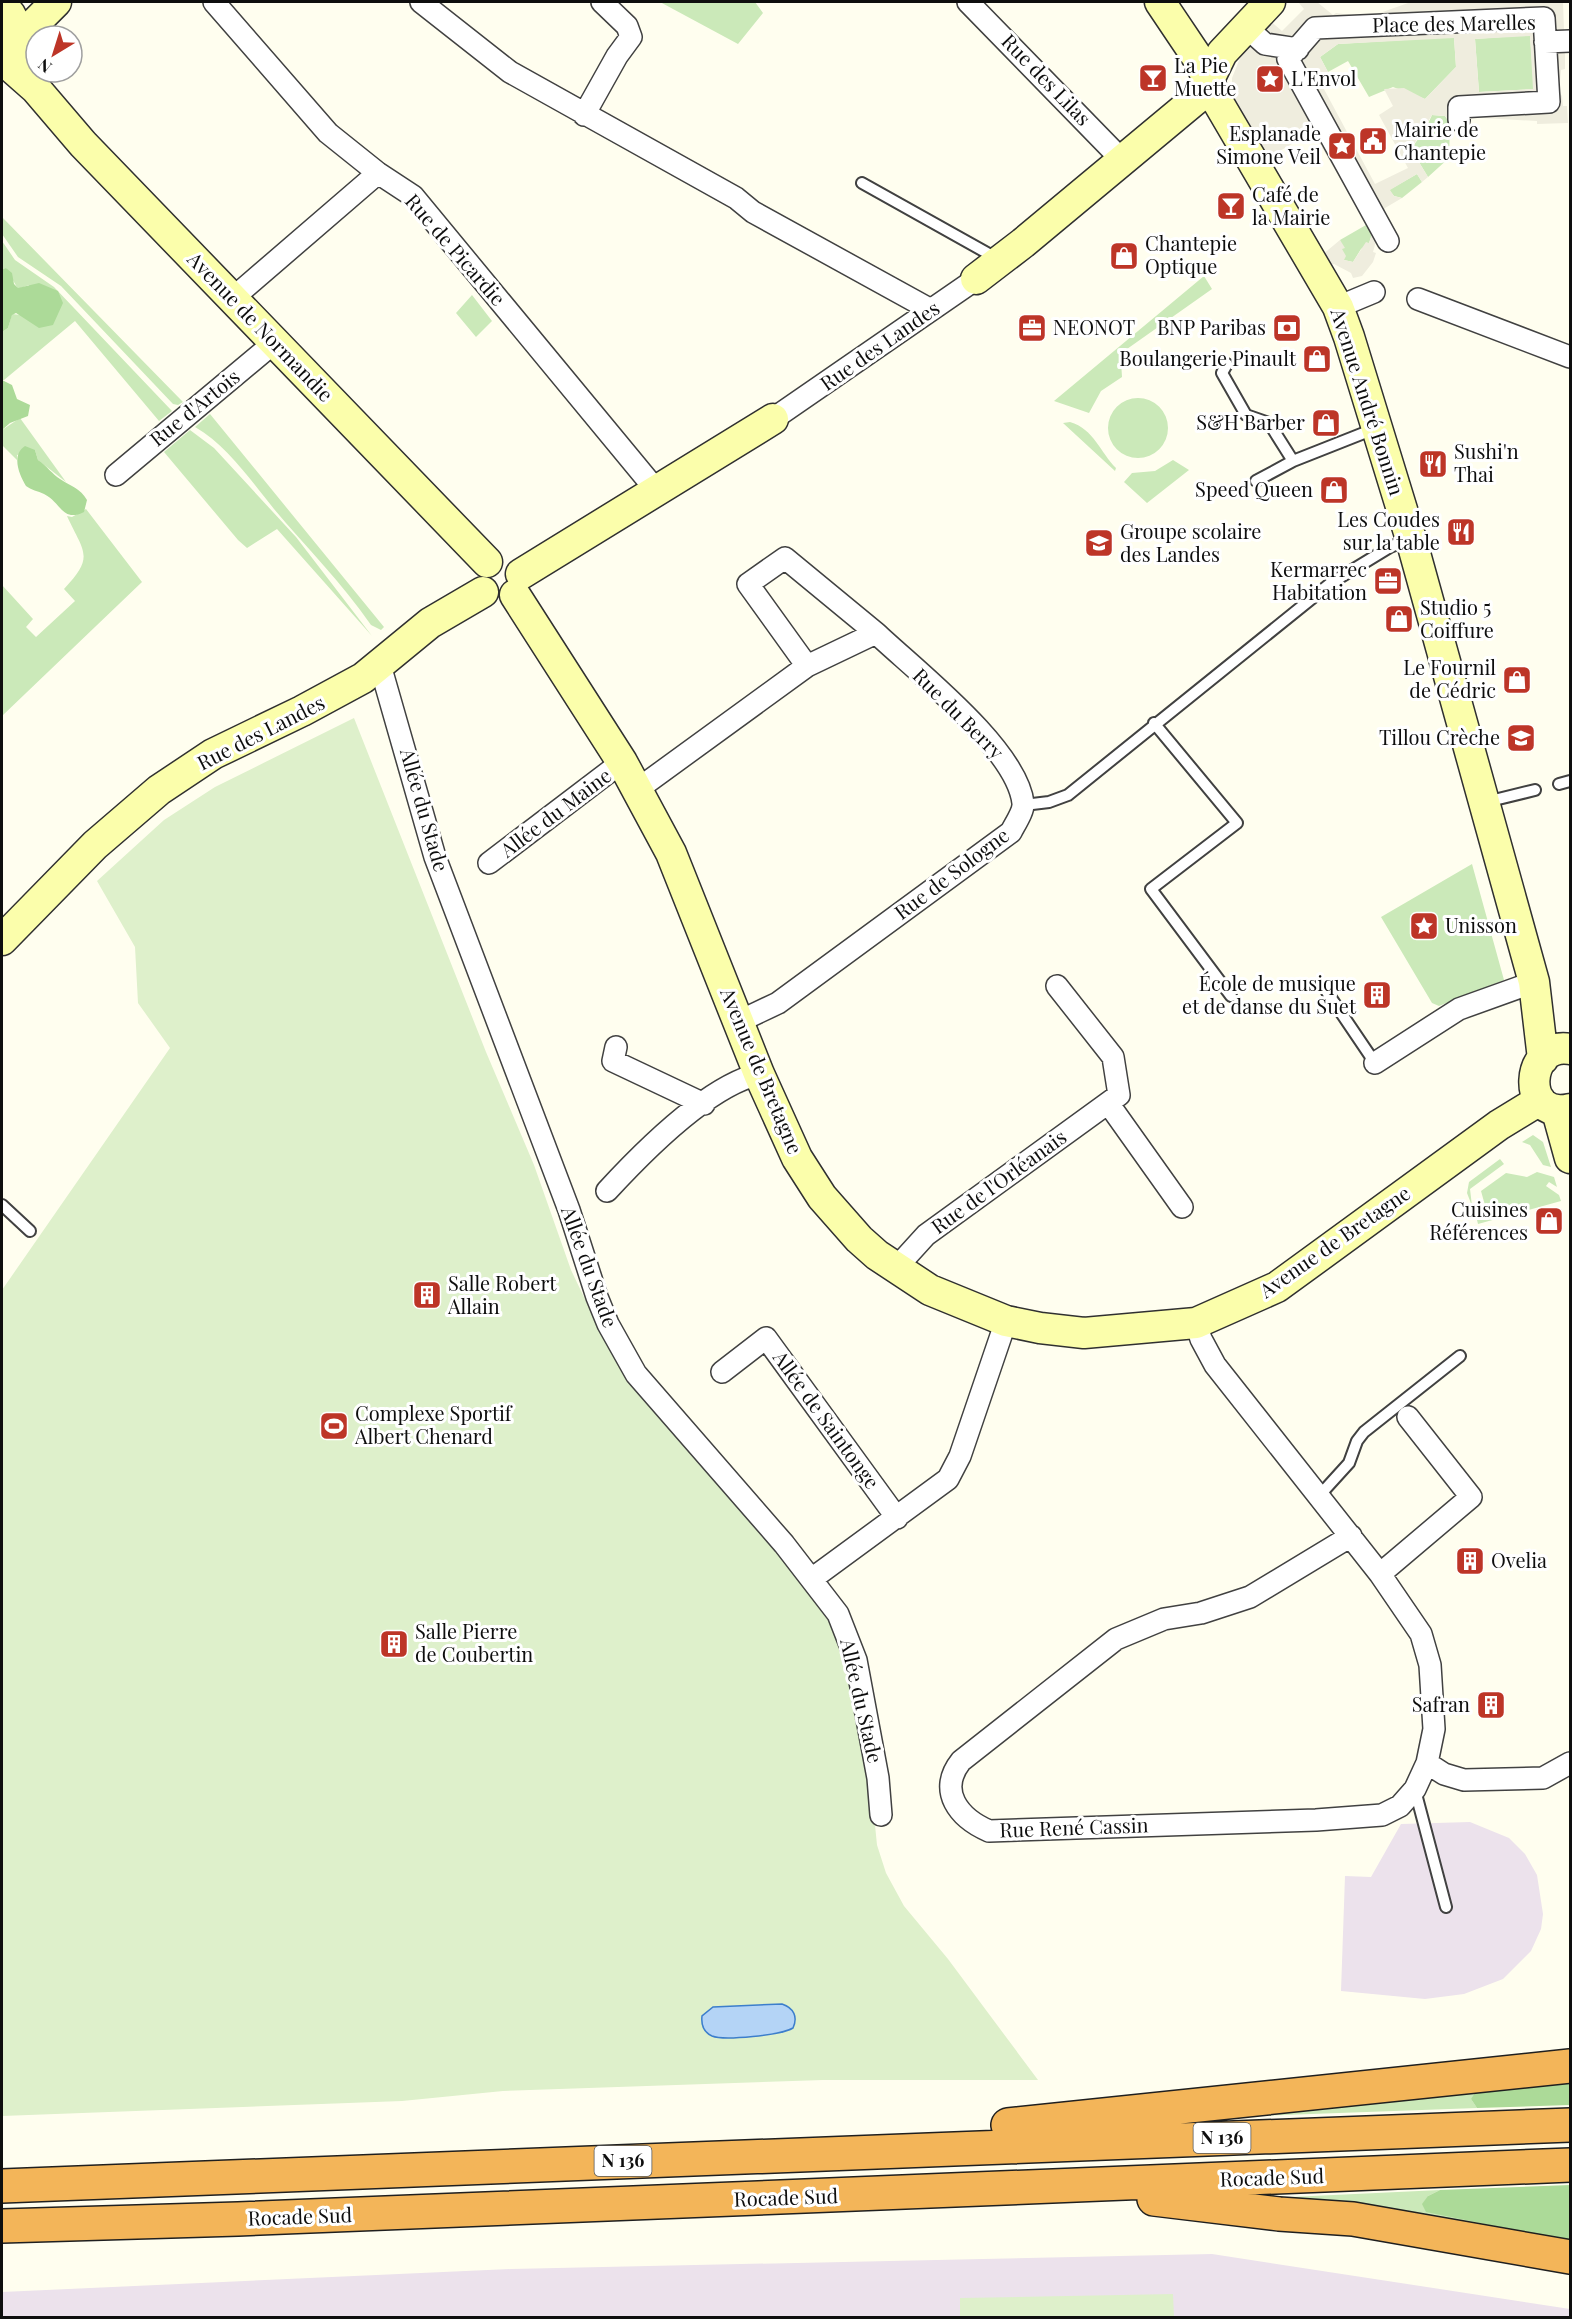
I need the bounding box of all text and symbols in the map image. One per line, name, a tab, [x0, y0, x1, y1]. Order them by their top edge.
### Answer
street label: Place des Marelles	[1372, 8, 1536, 37]
north arrow	[24, 24, 84, 84]
street label: Rue des Lilas	[997, 27, 1098, 131]
place label: La Pie Muette	[1174, 51, 1236, 101]
text: N	[33, 54, 55, 78]
bar icon: La Pie Muette	[1137, 62, 1169, 94]
place icon: L'Envol	[1254, 63, 1286, 95]
place label: L'Envol	[1291, 64, 1357, 91]
place label: Mairie de Chantepie	[1394, 115, 1486, 165]
place label: Esplanade Simone Veil	[1216, 119, 1321, 169]
public building icon: Mairie de Chantepie	[1357, 125, 1389, 157]
place icon: Esplanade Simone Veil	[1326, 130, 1358, 162]
place label: Café de la Mairie	[1252, 180, 1330, 230]
street label: Rue de Picardie	[400, 187, 512, 311]
bar icon: Café de la Mairie	[1215, 190, 1247, 222]
place label: Chantepie Optique	[1145, 229, 1237, 279]
shop icon: Chantepie Optique	[1108, 240, 1140, 272]
street label: Avenue de Normandie	[182, 244, 340, 407]
street label: Rue des Landes	[814, 294, 944, 396]
street label: Avenue André Bonnin	[1325, 304, 1411, 499]
office icon: NEONOT	[1016, 312, 1048, 344]
bank icon: BNP Paribas	[1271, 312, 1303, 344]
place label: NEONOT	[1053, 313, 1135, 340]
place label: BNP Paribas	[1157, 313, 1266, 340]
shop icon: Boulangerie Pinault	[1301, 343, 1333, 375]
place label: Boulangerie Pinault	[1119, 344, 1297, 371]
street label: Rue d'Artois	[143, 362, 245, 451]
shop icon: S&H Barber	[1310, 407, 1342, 439]
place label: S&H Barber	[1196, 408, 1305, 435]
place label: Sushi'n Thai	[1454, 437, 1519, 487]
restaurant icon: Sushi'n Thai	[1417, 448, 1449, 480]
shop icon: Speed Queen	[1318, 474, 1350, 506]
place label: Speed Queen	[1195, 475, 1313, 502]
place label: Les Coudes sur la table	[1337, 505, 1440, 555]
restaurant icon: Les Coudes sur la table	[1445, 516, 1477, 548]
place label: Groupe scolaire des Landes	[1120, 517, 1261, 567]
school or university icon: Groupe scolaire des Landes	[1083, 527, 1115, 559]
place label: Kermarrec Habitation	[1270, 555, 1367, 605]
office icon: Kermarrec Habitation	[1372, 565, 1404, 597]
place label: Studio 5 Coiffure	[1420, 593, 1494, 643]
shop icon: Studio 5 Coiffure	[1383, 603, 1415, 635]
place label: Le Fournil de Cédric	[1403, 653, 1496, 703]
street label: Rue du Berry	[908, 662, 1010, 764]
shop icon: Le Fournil de Cédric	[1501, 664, 1533, 696]
street label: Rue des Landes	[192, 688, 329, 775]
school or university icon: Tillou Crèche	[1505, 722, 1537, 754]
place label: Tillou Crèche	[1379, 723, 1500, 750]
street label: Allée du Stade	[395, 744, 456, 874]
street label: Allée du Maine	[493, 761, 616, 863]
street label: Rue de Sologne	[888, 821, 1014, 925]
place icon: Unisson	[1408, 910, 1440, 942]
place label: Unisson	[1445, 911, 1517, 938]
place label: École de musique et de danse du Suet	[1182, 969, 1357, 1019]
building icon: École de musique et de danse du Suet	[1361, 979, 1393, 1011]
street label: Avenue de Bretagne	[715, 982, 810, 1158]
street label: Rue de l'Orléanais	[925, 1123, 1071, 1239]
street label: Avenue de Bretagne	[1253, 1179, 1415, 1304]
place label: Cuisines Références	[1429, 1195, 1528, 1245]
street label: Allée du Stade	[556, 1201, 625, 1331]
shop icon: Cuisines Références	[1533, 1205, 1565, 1237]
place label: Salle Robert Allain	[447, 1269, 557, 1319]
building icon: Salle Robert Allain	[411, 1279, 443, 1311]
street label: Allée de Saintonge	[767, 1344, 887, 1494]
place label: Complexe Sportif Albert Chenard	[354, 1399, 513, 1449]
sports icon: Complexe Sportif Albert Chenard	[318, 1410, 350, 1442]
building icon: Ovelia	[1454, 1545, 1486, 1577]
place label: Ovelia	[1491, 1546, 1547, 1573]
place label: Salle Pierre de Coubertin	[415, 1617, 533, 1667]
building icon: Salle Pierre de Coubertin	[378, 1628, 410, 1660]
street label: Allée du Stade	[835, 1635, 890, 1766]
building icon: Safran	[1475, 1689, 1507, 1721]
place label: Safran	[1412, 1690, 1470, 1717]
street label: Rue René Cassin	[999, 1810, 1149, 1843]
road number: N 136	[1194, 2123, 1250, 2153]
road number: N 136	[594, 2146, 652, 2176]
street label: Rocade Sud	[1219, 2161, 1325, 2192]
street label: Rocade Sud	[733, 2181, 839, 2212]
street label: Rocade Sud	[247, 2200, 353, 2231]

